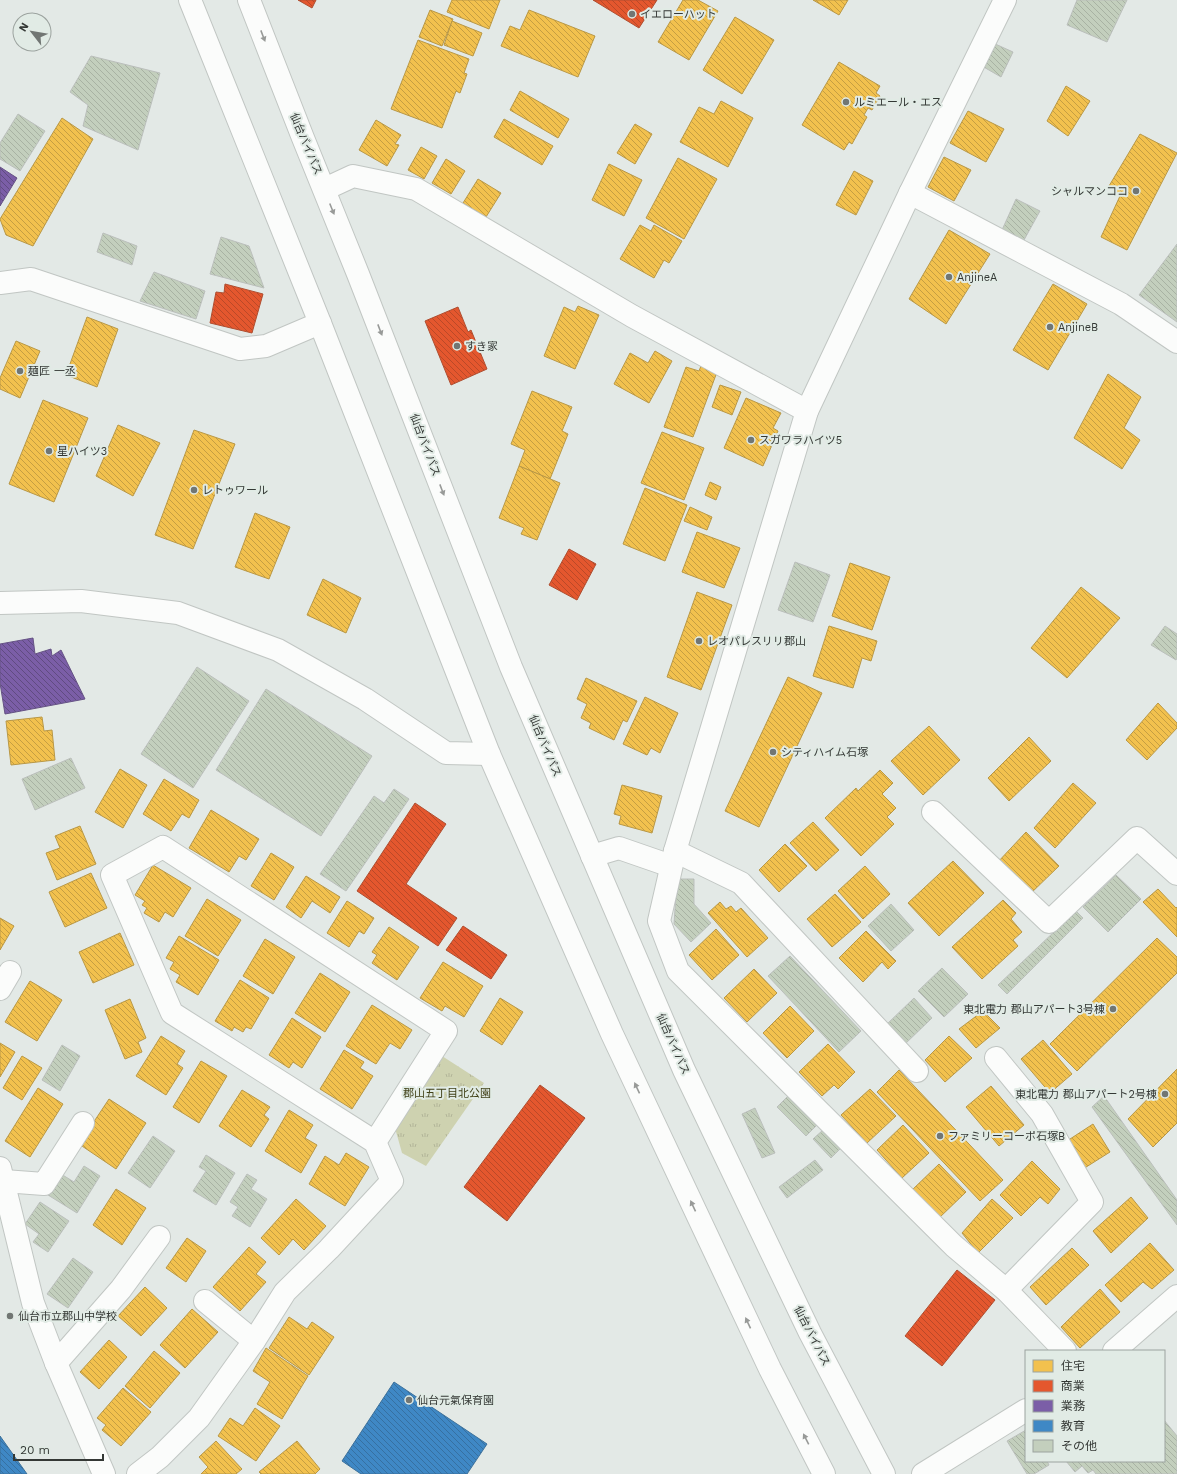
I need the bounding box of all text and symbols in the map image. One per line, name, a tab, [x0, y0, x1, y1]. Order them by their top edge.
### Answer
place label: イエローハット	[640, 8, 717, 21]
marker: イエローハット	[627, 9, 637, 19]
north arrow	[12, 12, 52, 52]
text: N	[16, 20, 32, 34]
one-way arrow	[260, 31, 266, 43]
place label: ルミエール・エス	[854, 96, 942, 109]
marker: ルミエール・エス	[841, 97, 851, 107]
street label: 仙台バイパス	[287, 111, 325, 177]
place label: シャルマンココ	[1051, 185, 1128, 198]
marker: シャルマンココ	[1131, 186, 1141, 196]
one-way arrow	[330, 203, 336, 215]
place label: AnjineA	[957, 271, 997, 284]
marker: AnjineA	[944, 272, 954, 282]
place label: AnjineB	[1058, 321, 1098, 334]
marker: AnjineB	[1045, 322, 1055, 332]
one-way arrow	[377, 324, 383, 336]
place label: すき家	[465, 340, 498, 353]
marker: すき家	[452, 341, 462, 351]
place label: 麺匠 一丞	[28, 365, 76, 378]
marker: 麺匠 一丞	[15, 366, 25, 376]
street label: 仙台バイパス	[407, 412, 443, 478]
place label: スガワラハイツ5	[759, 434, 842, 447]
marker: スガワラハイツ5	[746, 435, 756, 445]
place label: 星ハイツ3	[57, 445, 107, 458]
marker: 星ハイツ3	[44, 446, 54, 456]
place label: レトゥワール	[202, 484, 268, 497]
marker: レトゥワール	[189, 485, 199, 495]
one-way arrow	[440, 485, 446, 497]
place label: レオパレスリリ郡山	[707, 635, 806, 648]
marker: レオパレスリリ郡山	[694, 636, 704, 646]
street label: 仙台バイパス	[526, 713, 564, 779]
place label: シティハイム石塚	[781, 746, 868, 759]
marker: シティハイム石塚	[768, 747, 778, 757]
place label: 東北電力 郡山アパート3号棟	[963, 1003, 1105, 1016]
marker: 東北電力 郡山アパート3号棟	[1108, 1004, 1118, 1014]
street label: 仙台バイパス	[654, 1011, 692, 1077]
one-way arrow	[634, 1082, 640, 1094]
park label: 郡山五丁目北公園	[403, 1087, 491, 1100]
place label: 東北電力 郡山アパート2号棟	[1015, 1088, 1157, 1101]
marker: 東北電力 郡山アパート2号棟	[1160, 1089, 1170, 1099]
place label: ファミリーコーポ石塚B	[948, 1130, 1065, 1143]
marker: ファミリーコーポ石塚B	[935, 1131, 945, 1141]
one-way arrow	[690, 1200, 696, 1211]
street label: 仙台バイパス	[791, 1304, 833, 1368]
place label: 仙台市立郡山中学校	[18, 1310, 117, 1323]
marker: 仙台市立郡山中学校	[5, 1311, 15, 1321]
one-way arrow	[745, 1317, 751, 1329]
legend	[1025, 1350, 1165, 1462]
text: 住宅	[1061, 1359, 1085, 1373]
text: 商業	[1061, 1379, 1085, 1393]
place label: 仙台元氣保育園	[417, 1394, 494, 1407]
marker: 仙台元氣保育園	[404, 1395, 414, 1405]
text: 業務	[1061, 1399, 1085, 1413]
text: 教育	[1061, 1419, 1085, 1433]
one-way arrow	[803, 1434, 809, 1445]
scale bar	[14, 1436, 103, 1462]
text: その他	[1061, 1439, 1097, 1453]
text: 20 m	[20, 1443, 50, 1457]

